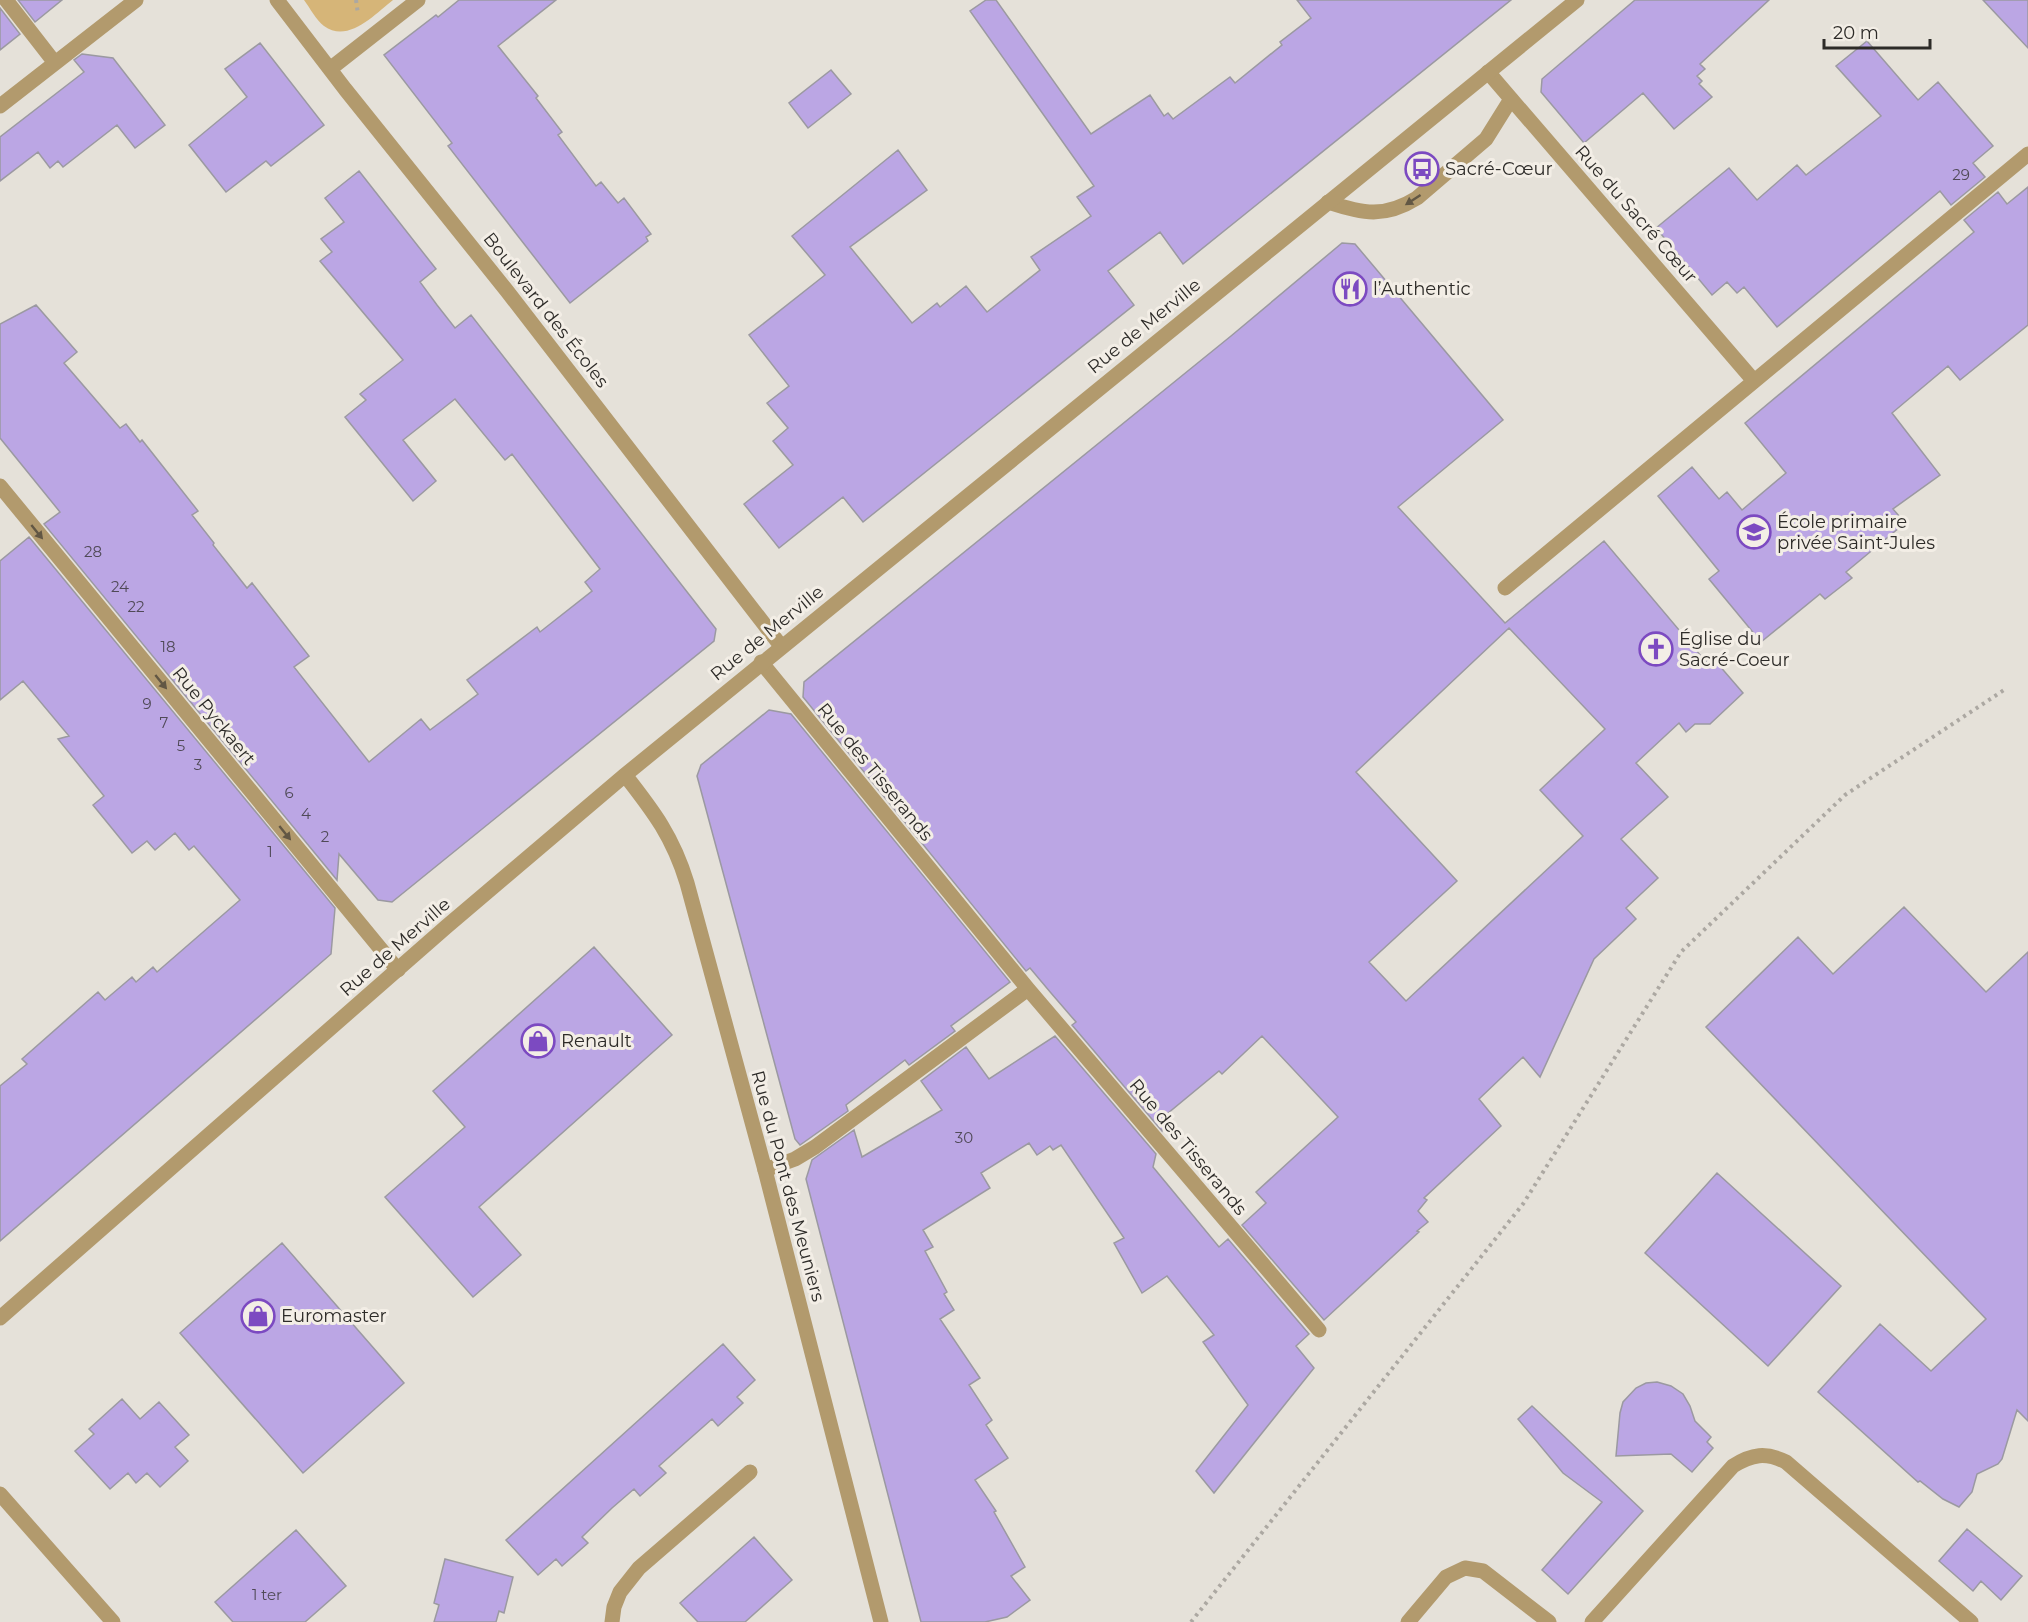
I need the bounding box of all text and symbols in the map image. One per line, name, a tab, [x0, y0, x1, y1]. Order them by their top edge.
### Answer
scale bar	[1824, 12, 1930, 50]
text: 20 m	[1833, 22, 1879, 44]
street label: Rue du Sacré Cœur	[1570, 141, 1702, 287]
bus stop icon: Sacré-Cœur	[1404, 151, 1440, 187]
place label: Sacré-Cœur	[1445, 158, 1553, 180]
house number: 29	[1952, 165, 1970, 184]
one-way arrow	[1405, 195, 1421, 206]
street label: Boulevard des Écoles	[479, 228, 613, 392]
restaurant icon: l’Authentic	[1332, 271, 1368, 307]
street label: Rue de Merville	[1083, 274, 1205, 378]
place label: l’Authentic	[1373, 278, 1471, 300]
place label: École primaire privée Saint-Jules	[1777, 511, 1935, 554]
school or university icon: École primaire privée Saint-Jules	[1736, 514, 1772, 550]
one-way arrow	[30, 524, 43, 539]
house number: 28	[84, 542, 102, 561]
house number: 24	[111, 577, 129, 596]
street label: Rue de Merville	[706, 581, 828, 685]
house number: 22	[127, 597, 145, 616]
place label: Église du Sacré-Coeur	[1679, 628, 1790, 671]
church icon: Église du Sacré-Coeur	[1638, 631, 1674, 667]
house number: 18	[161, 637, 176, 656]
street label: Rue Pyckaert	[168, 662, 260, 770]
one-way arrow	[154, 674, 167, 689]
house number: 9	[142, 694, 152, 713]
street label: Rue des Tisserands	[813, 699, 938, 846]
house number: 7	[160, 713, 169, 732]
house number: 5	[177, 736, 185, 755]
house number: 3	[194, 755, 202, 774]
house number: 6	[284, 783, 294, 802]
house number: 4	[301, 804, 311, 823]
one-way arrow	[278, 825, 291, 841]
house number: 2	[321, 827, 329, 846]
house number: 1	[267, 842, 273, 861]
street label: Rue de Merville	[335, 893, 455, 1001]
shop icon: Renault	[520, 1023, 556, 1059]
place label: Renault	[561, 1030, 632, 1052]
street label: Rue du Pont des Meuniers	[747, 1068, 830, 1304]
street label: Rue des Tisserands	[1125, 1074, 1252, 1220]
house number: 30	[955, 1128, 973, 1147]
shop icon: Euromaster	[240, 1298, 276, 1334]
place label: Euromaster	[281, 1305, 387, 1327]
house number: 1 ter	[252, 1585, 282, 1604]

